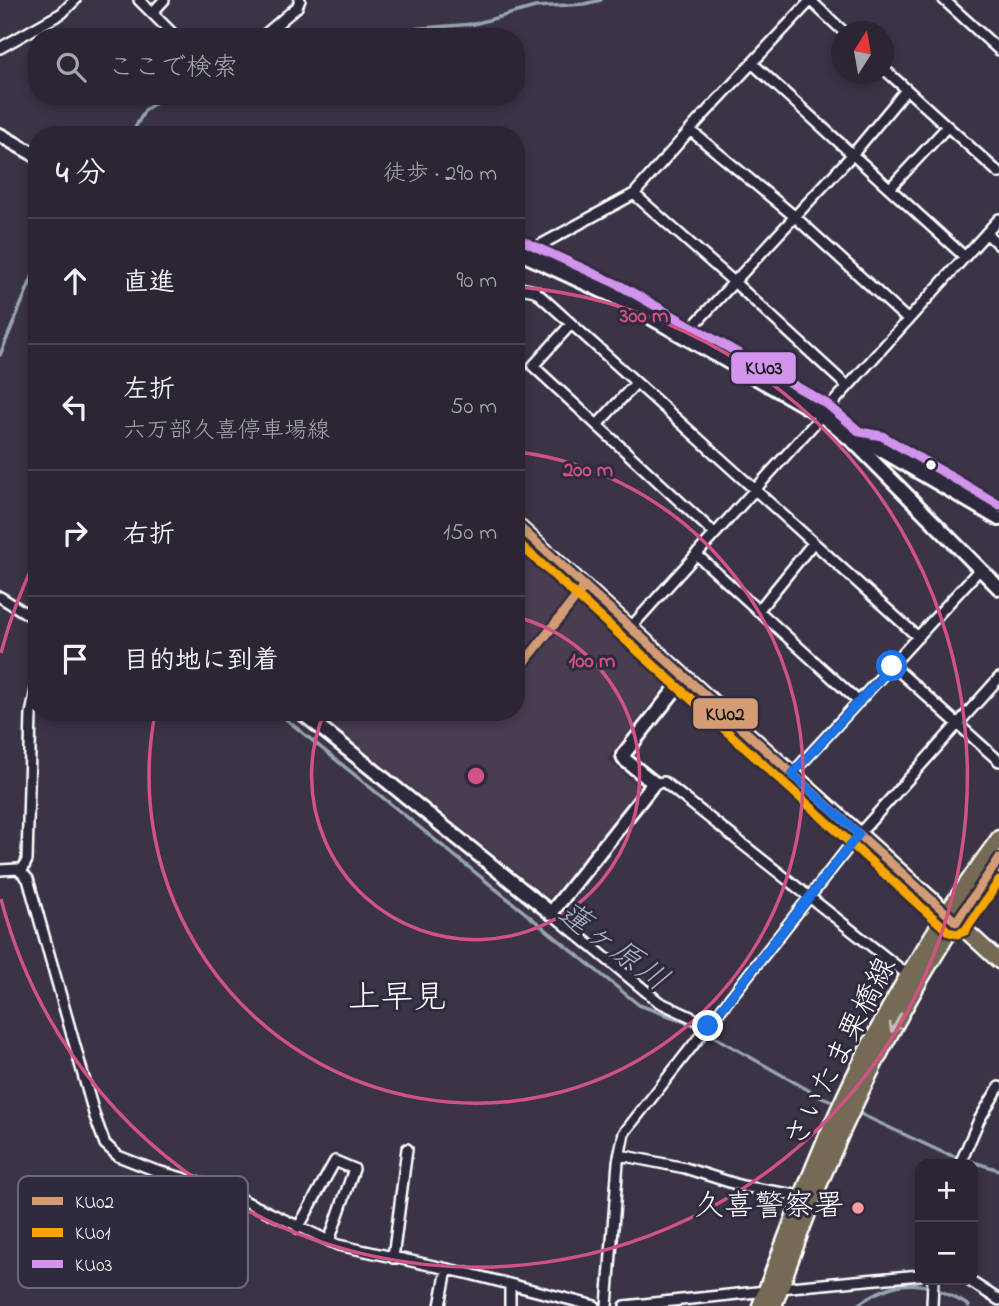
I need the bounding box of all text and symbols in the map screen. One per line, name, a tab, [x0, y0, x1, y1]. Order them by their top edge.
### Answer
north arrow	[831, 21, 894, 84]
search box	[28, 28, 525, 105]
icon: search	[52, 48, 90, 86]
text: ここで検索	[108, 50, 238, 88]
text: 4 分	[56, 153, 106, 197]
text: 徒歩 · 290 m	[383, 158, 497, 191]
icon: ahead	[56, 262, 94, 300]
text: 直進	[123, 265, 175, 303]
text: 90 m	[457, 265, 497, 298]
text: 300 m	[619, 302, 668, 332]
line badge: KU03	[730, 351, 797, 385]
text: KU03	[745, 356, 783, 383]
text: 左折	[123, 372, 175, 410]
icon: left	[56, 388, 94, 426]
text: 50 m	[450, 391, 497, 424]
text: 六万部久喜停車場線	[123, 415, 330, 448]
text: 200 m	[562, 456, 613, 486]
unlabelled marker	[924, 458, 938, 472]
icon: right	[56, 514, 94, 552]
text: 右折	[123, 517, 175, 555]
text: 150 m	[443, 517, 497, 550]
icon: arrive	[56, 640, 94, 678]
text: 目的地に到着	[123, 643, 279, 681]
text: 100 m	[569, 647, 615, 677]
route start	[876, 650, 907, 681]
line badge: KU02	[692, 697, 759, 730]
text: KU02	[706, 702, 745, 729]
centre of rings	[464, 764, 488, 788]
water label: 蓮ヶ原川	[546, 891, 678, 1005]
street label: さいたま栗橋線	[775, 950, 909, 1156]
district label: 上早見	[348, 975, 447, 1023]
route end	[692, 1010, 723, 1041]
one-way arrow	[889, 1012, 903, 1032]
map controls	[915, 1159, 978, 1285]
button: +	[915, 1159, 978, 1222]
legend	[18, 1176, 248, 1288]
place label: 久喜警察署	[694, 1186, 844, 1230]
text: KU02	[75, 1190, 114, 1217]
marker: 久喜警察署	[850, 1200, 866, 1216]
text: KU01	[75, 1221, 110, 1248]
button: −	[915, 1222, 978, 1285]
text: KU03	[75, 1253, 112, 1280]

